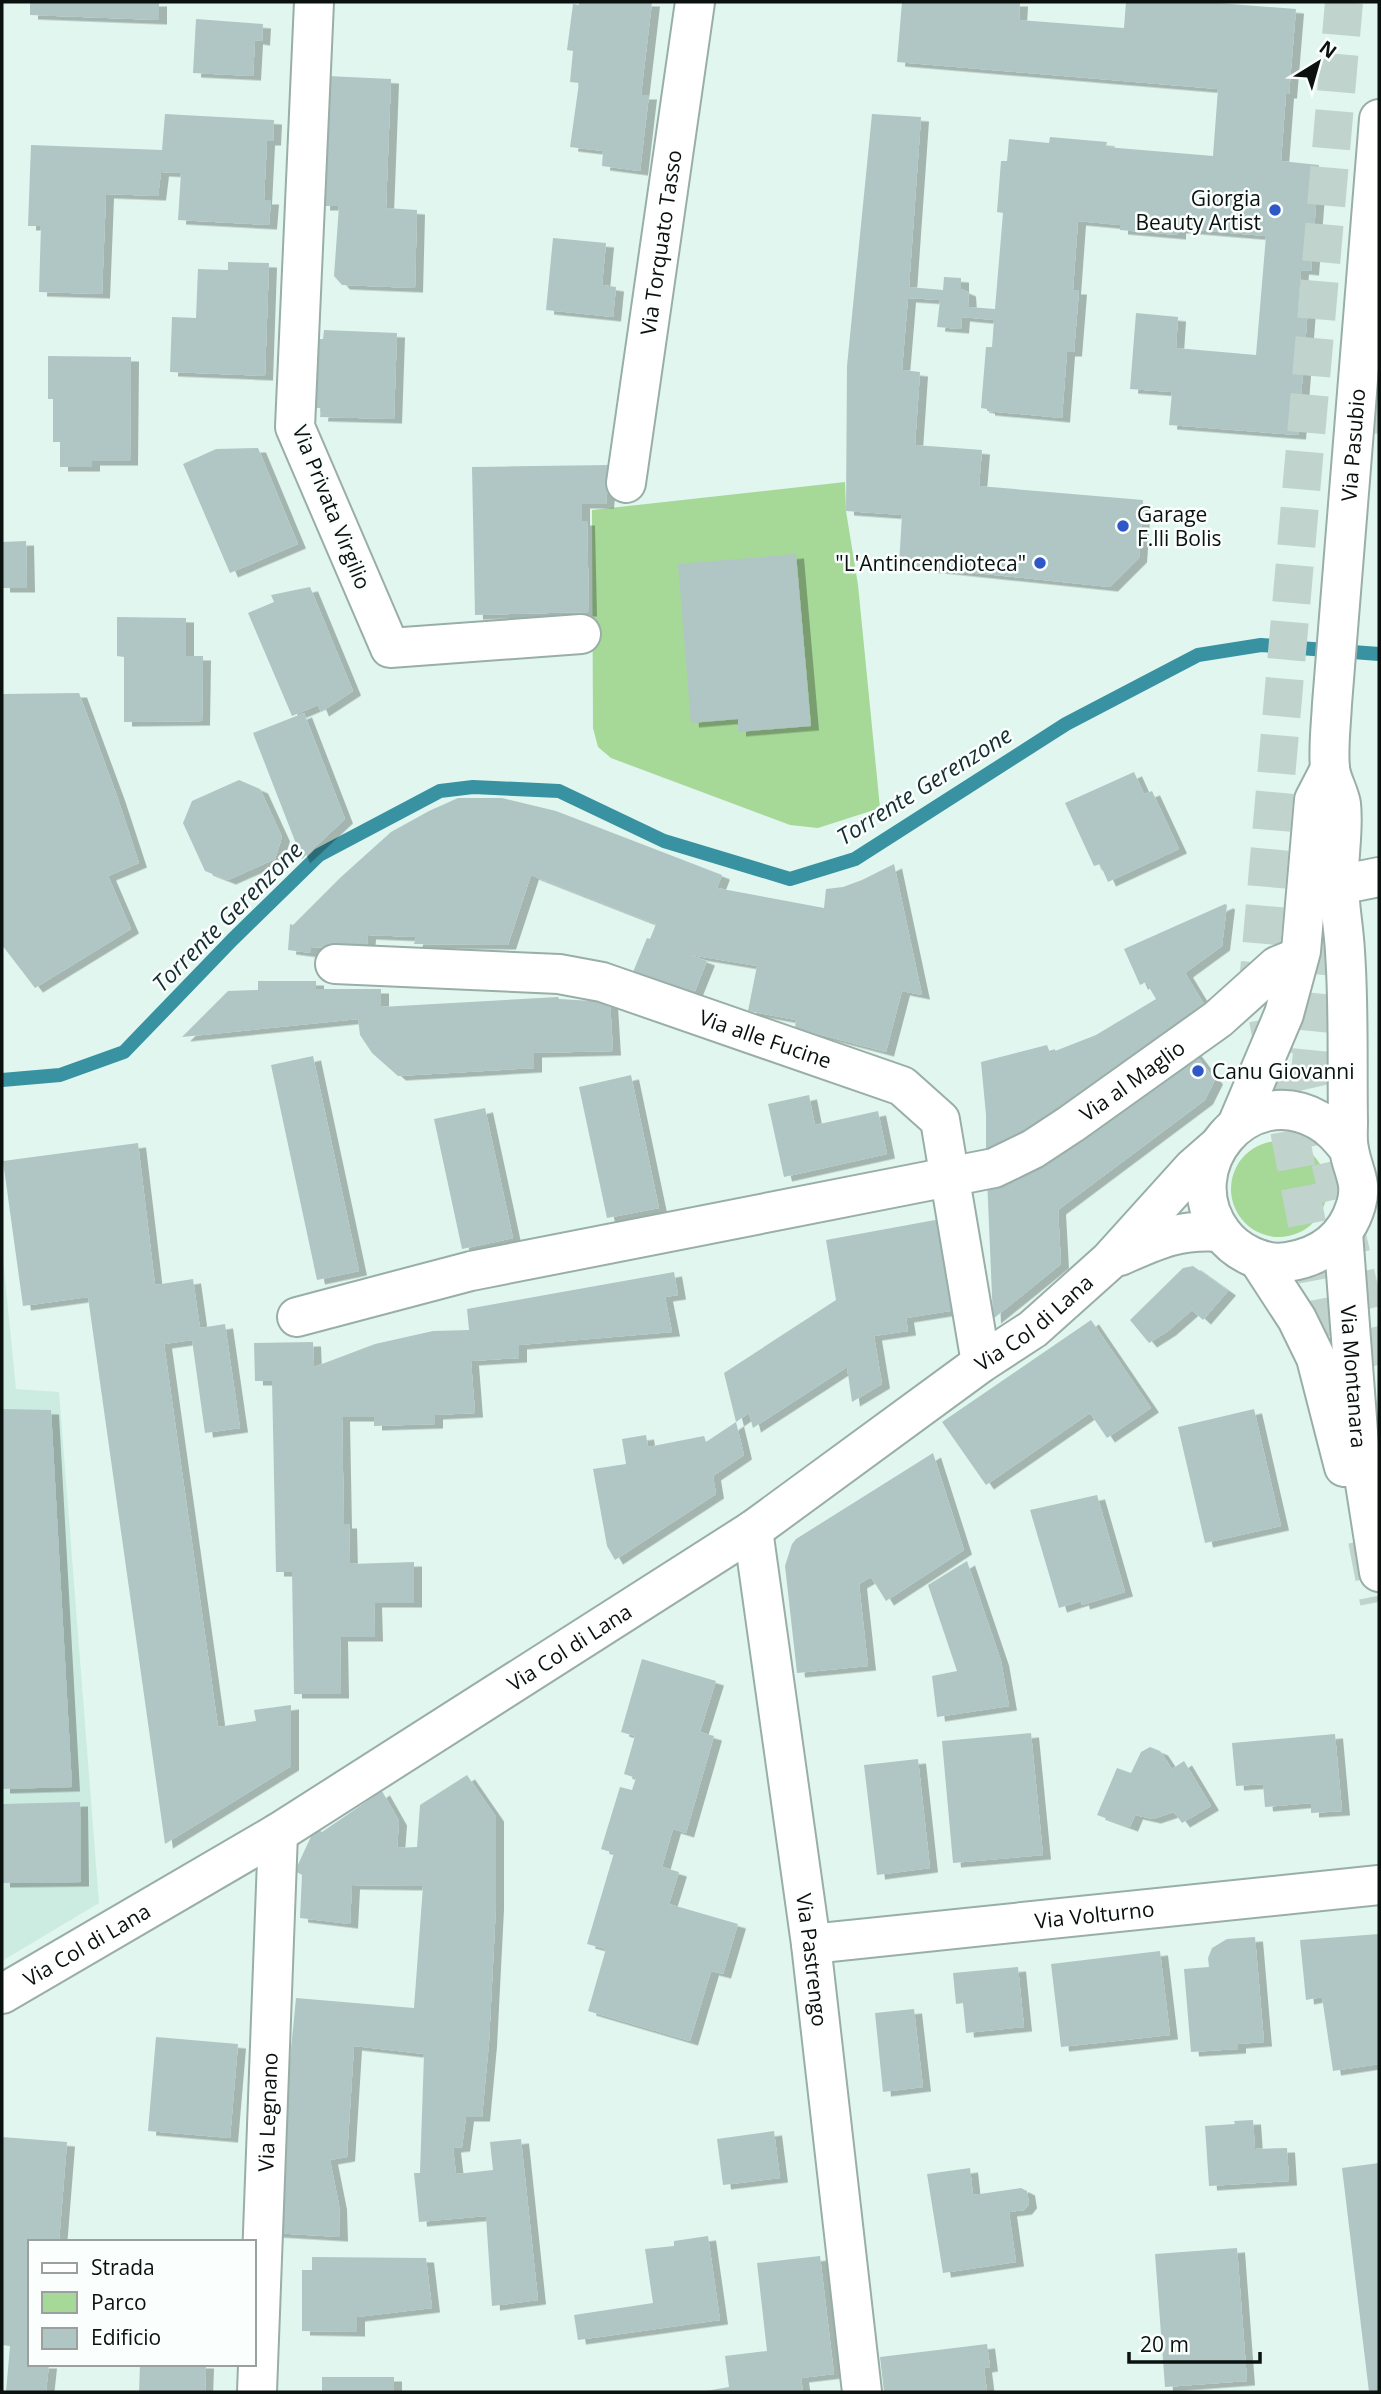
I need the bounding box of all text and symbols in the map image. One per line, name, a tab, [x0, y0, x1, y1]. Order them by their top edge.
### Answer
north arrow	[1283, 28, 1353, 98]
text: N	[1314, 34, 1342, 64]
street label: Via Torquato Tasso	[633, 148, 688, 337]
place label: Giorgia Beauty Artist	[1135, 184, 1261, 236]
marker: Giorgia Beauty Artist	[1267, 202, 1283, 218]
street label: Via Pasubio	[1334, 387, 1371, 502]
street label: Via Privata Virgilio	[286, 421, 378, 593]
place label: Garage F.lli Bolis	[1137, 500, 1222, 552]
marker: Garage F.lli Bolis	[1115, 518, 1131, 534]
place label: "L'Antincendioteca"	[835, 549, 1026, 577]
marker: "L'Antincendioteca"	[1032, 555, 1048, 571]
water label: Torrente Gerenzone	[830, 718, 1018, 852]
water label: Torrente Gerenzone	[145, 834, 309, 998]
street label: Via alle Fucine	[696, 1003, 835, 1075]
street label: Via al Maglio	[1074, 1033, 1190, 1127]
place label: Canu Giovanni	[1212, 1057, 1355, 1085]
marker: Canu Giovanni	[1190, 1063, 1206, 1079]
street label: Via Col di Lana	[969, 1268, 1099, 1377]
street label: Via Montanara	[1334, 1304, 1373, 1449]
street label: Via Col di Lana	[502, 1597, 637, 1697]
street label: Via Pastrengo	[790, 1891, 834, 2028]
street label: Via Volturno	[1033, 1894, 1156, 1935]
street label: Via Col di Lana	[18, 1897, 155, 1993]
street label: Via Legnano	[251, 2052, 284, 2172]
legend	[28, 2240, 256, 2366]
text: Strada	[91, 2253, 155, 2281]
text: Parco	[91, 2288, 147, 2316]
scale bar	[1129, 2320, 1260, 2364]
text: Edificio	[91, 2323, 161, 2351]
text: 20 m	[1140, 2330, 1189, 2358]

